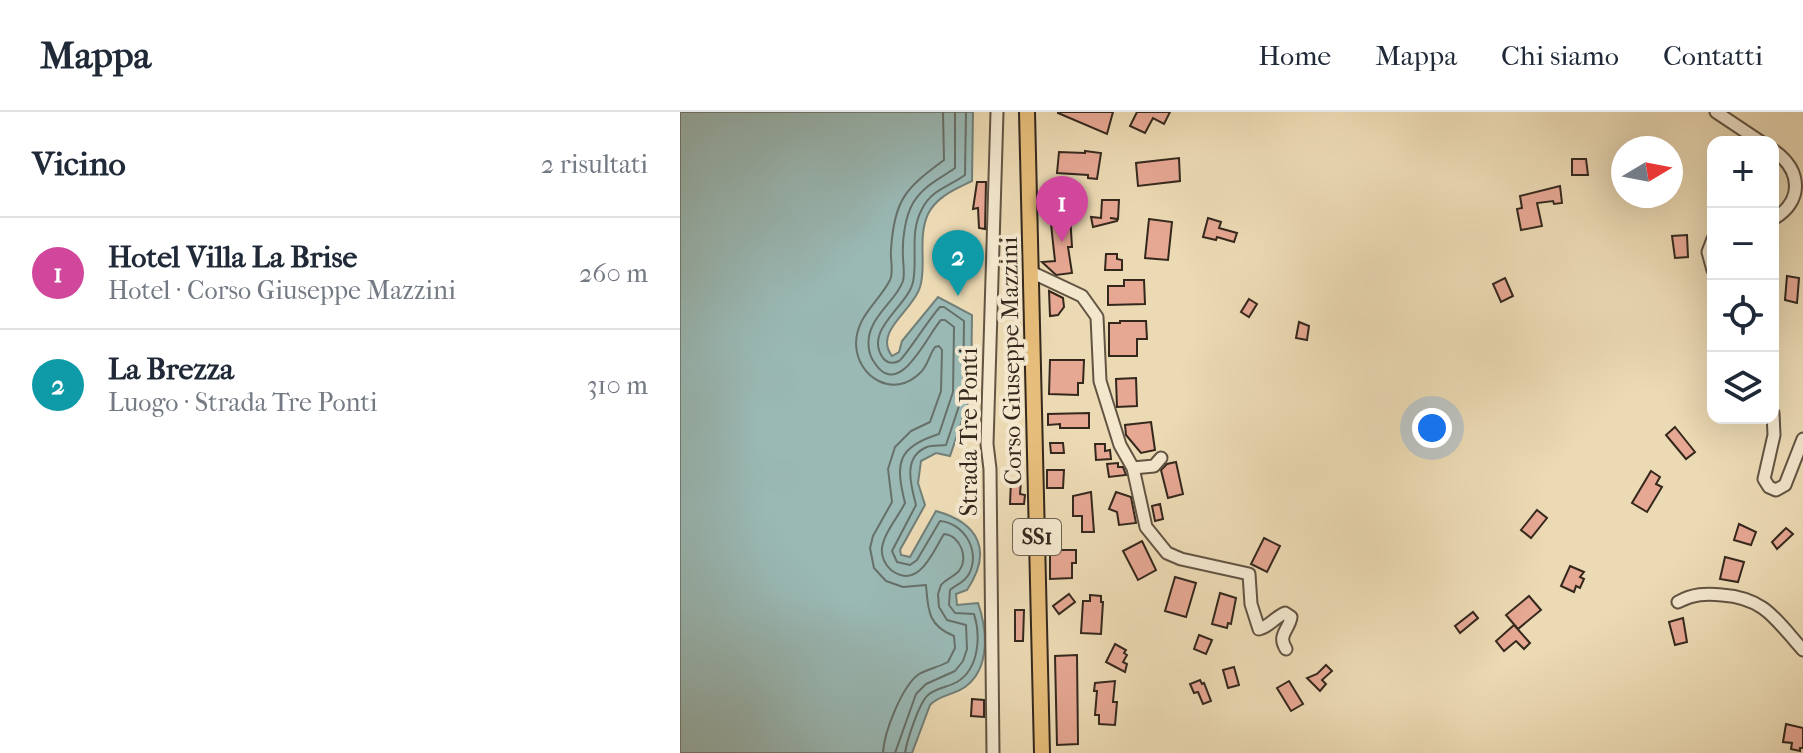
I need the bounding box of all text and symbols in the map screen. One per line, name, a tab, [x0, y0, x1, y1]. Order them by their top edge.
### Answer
text: Mappa	[40, 33, 151, 78]
text: Home	[1258, 39, 1331, 72]
text: Mappa	[1375, 39, 1457, 72]
text: Chi siamo	[1501, 39, 1619, 72]
text: Contatti	[1663, 39, 1763, 72]
north arrow	[1611, 136, 1683, 208]
map controls	[1707, 136, 1779, 424]
button: +	[1707, 136, 1779, 208]
text: Vicino	[32, 144, 126, 184]
text: 2 risultati	[541, 149, 648, 180]
pin: 1	[1036, 176, 1088, 242]
button: −	[1707, 208, 1779, 280]
pin: 2	[932, 230, 984, 296]
street label: Corso Giuseppe Mazzini	[995, 237, 1027, 485]
text: Hotel Villa La Brise	[108, 240, 357, 275]
text: 1	[53, 258, 63, 289]
text: 260 m	[579, 258, 648, 289]
text: Hotel · Corso Giuseppe Mazzini	[108, 275, 456, 306]
button: locate	[1707, 280, 1779, 352]
street label: Strada Tre Ponti	[955, 348, 983, 516]
text: La Brezza	[108, 352, 234, 387]
button: layers	[1707, 352, 1779, 424]
text: 2	[51, 370, 65, 401]
text: 310 m	[587, 370, 648, 401]
text: Luogo · Strada Tre Ponti	[108, 387, 377, 418]
your location	[1412, 408, 1452, 448]
road number: SS1	[1013, 519, 1061, 555]

